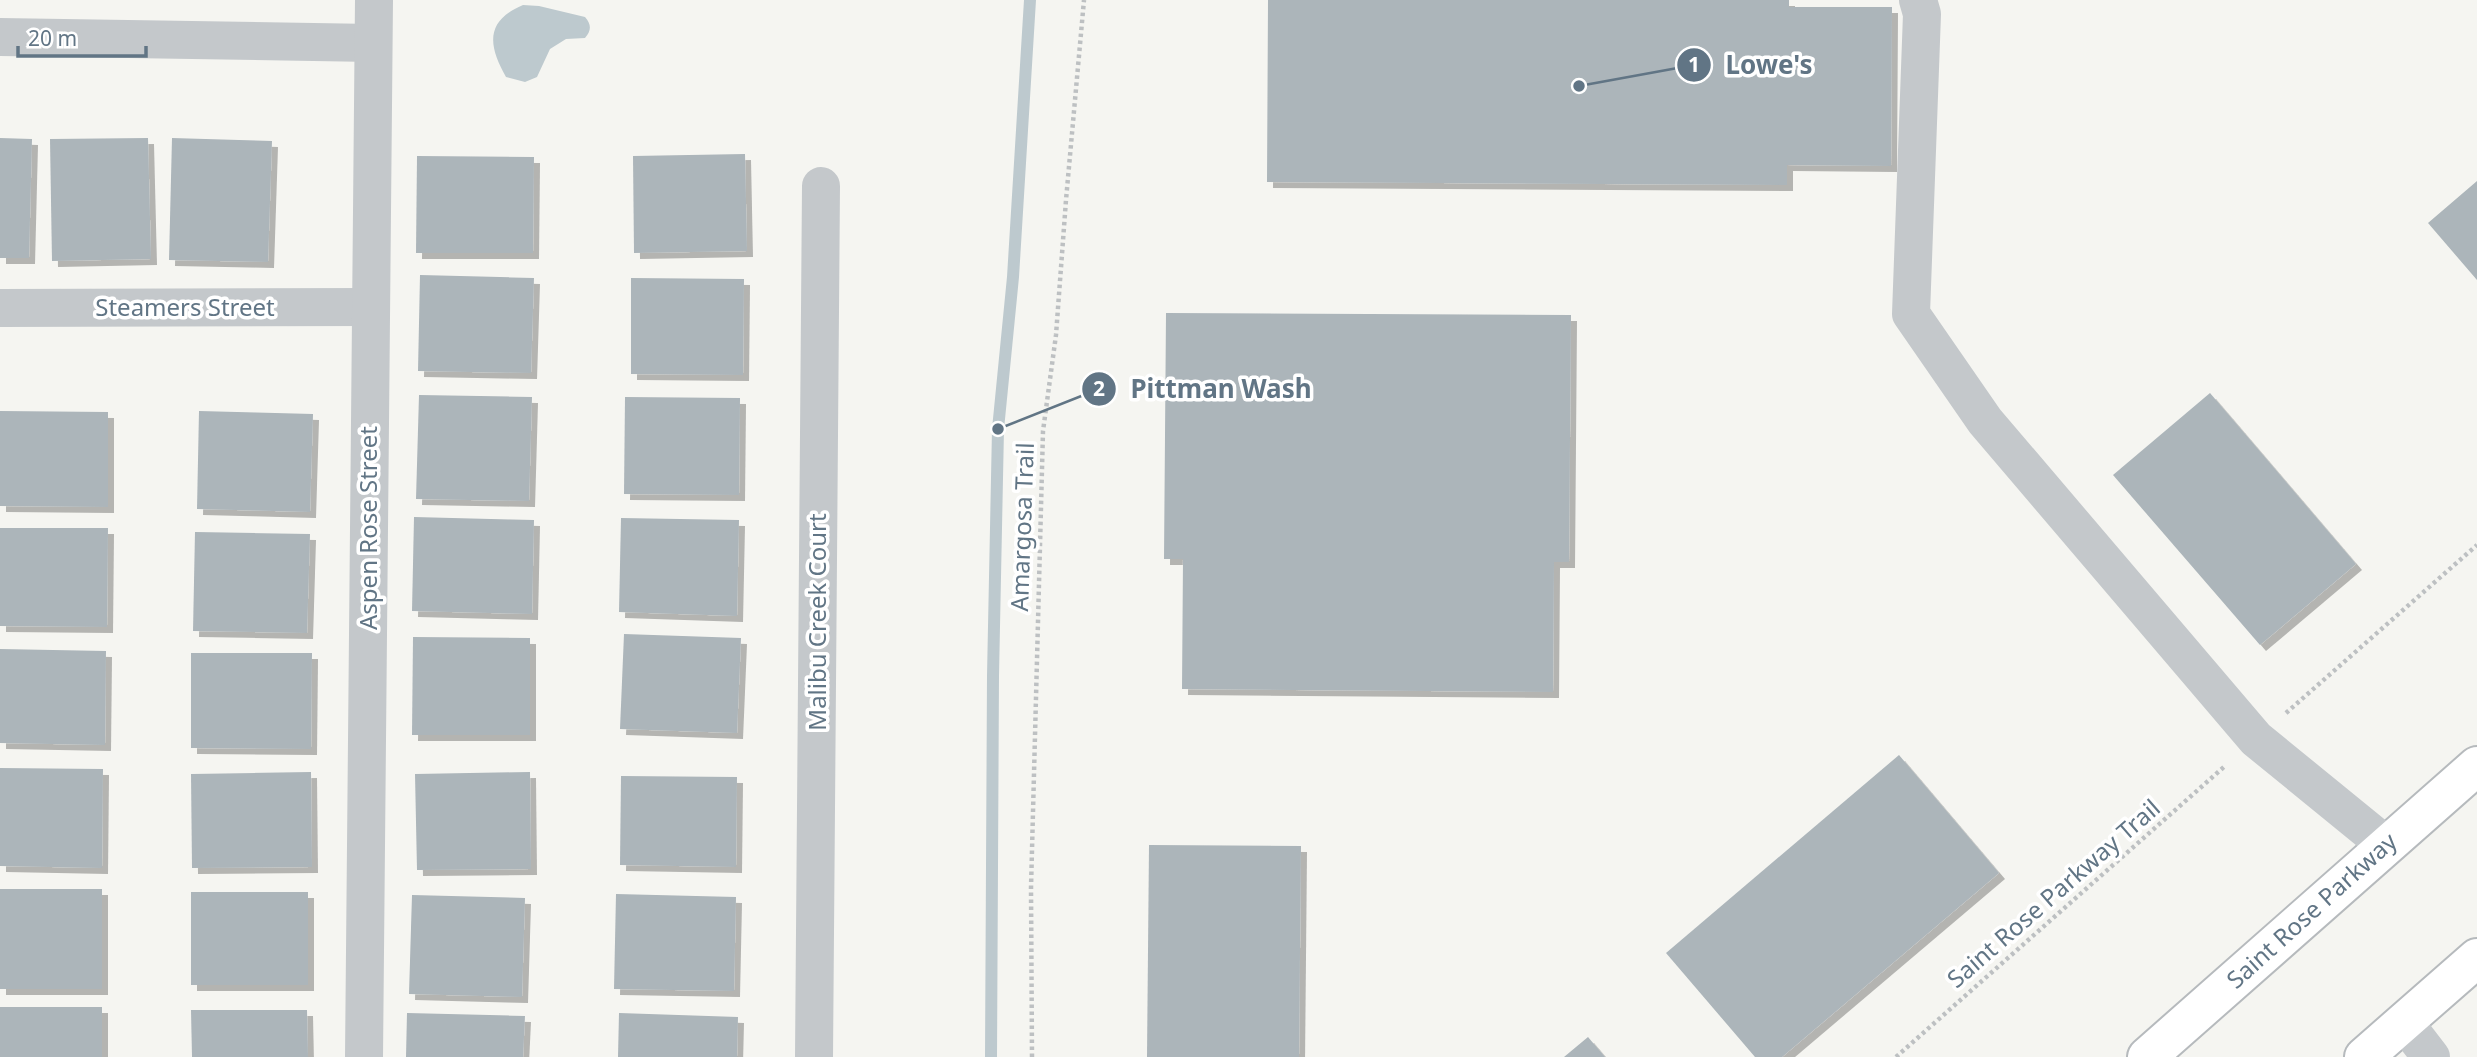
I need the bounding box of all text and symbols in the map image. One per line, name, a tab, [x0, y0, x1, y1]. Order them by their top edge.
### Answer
scale bar	[18, 14, 145, 58]
text: 20 m	[28, 24, 77, 52]
callout: Lowe's	[1676, 41, 1826, 88]
text: Lowe's	[1726, 46, 1812, 82]
text: 1	[1688, 50, 1700, 78]
street label: Steamers Street	[95, 290, 275, 323]
callout: Pittman Wash	[1081, 365, 1326, 412]
text: Pittman Wash	[1130, 370, 1312, 406]
text: 2	[1093, 374, 1105, 402]
street label: Aspen Rose Street	[351, 426, 384, 630]
street label: Amargosa Trail	[1002, 442, 1041, 612]
street label: Malibu Creek Court	[800, 513, 833, 731]
street label: Saint Rose Parkway Trail	[1939, 791, 2167, 995]
street label: Saint Rose Parkway	[2219, 824, 2404, 995]

